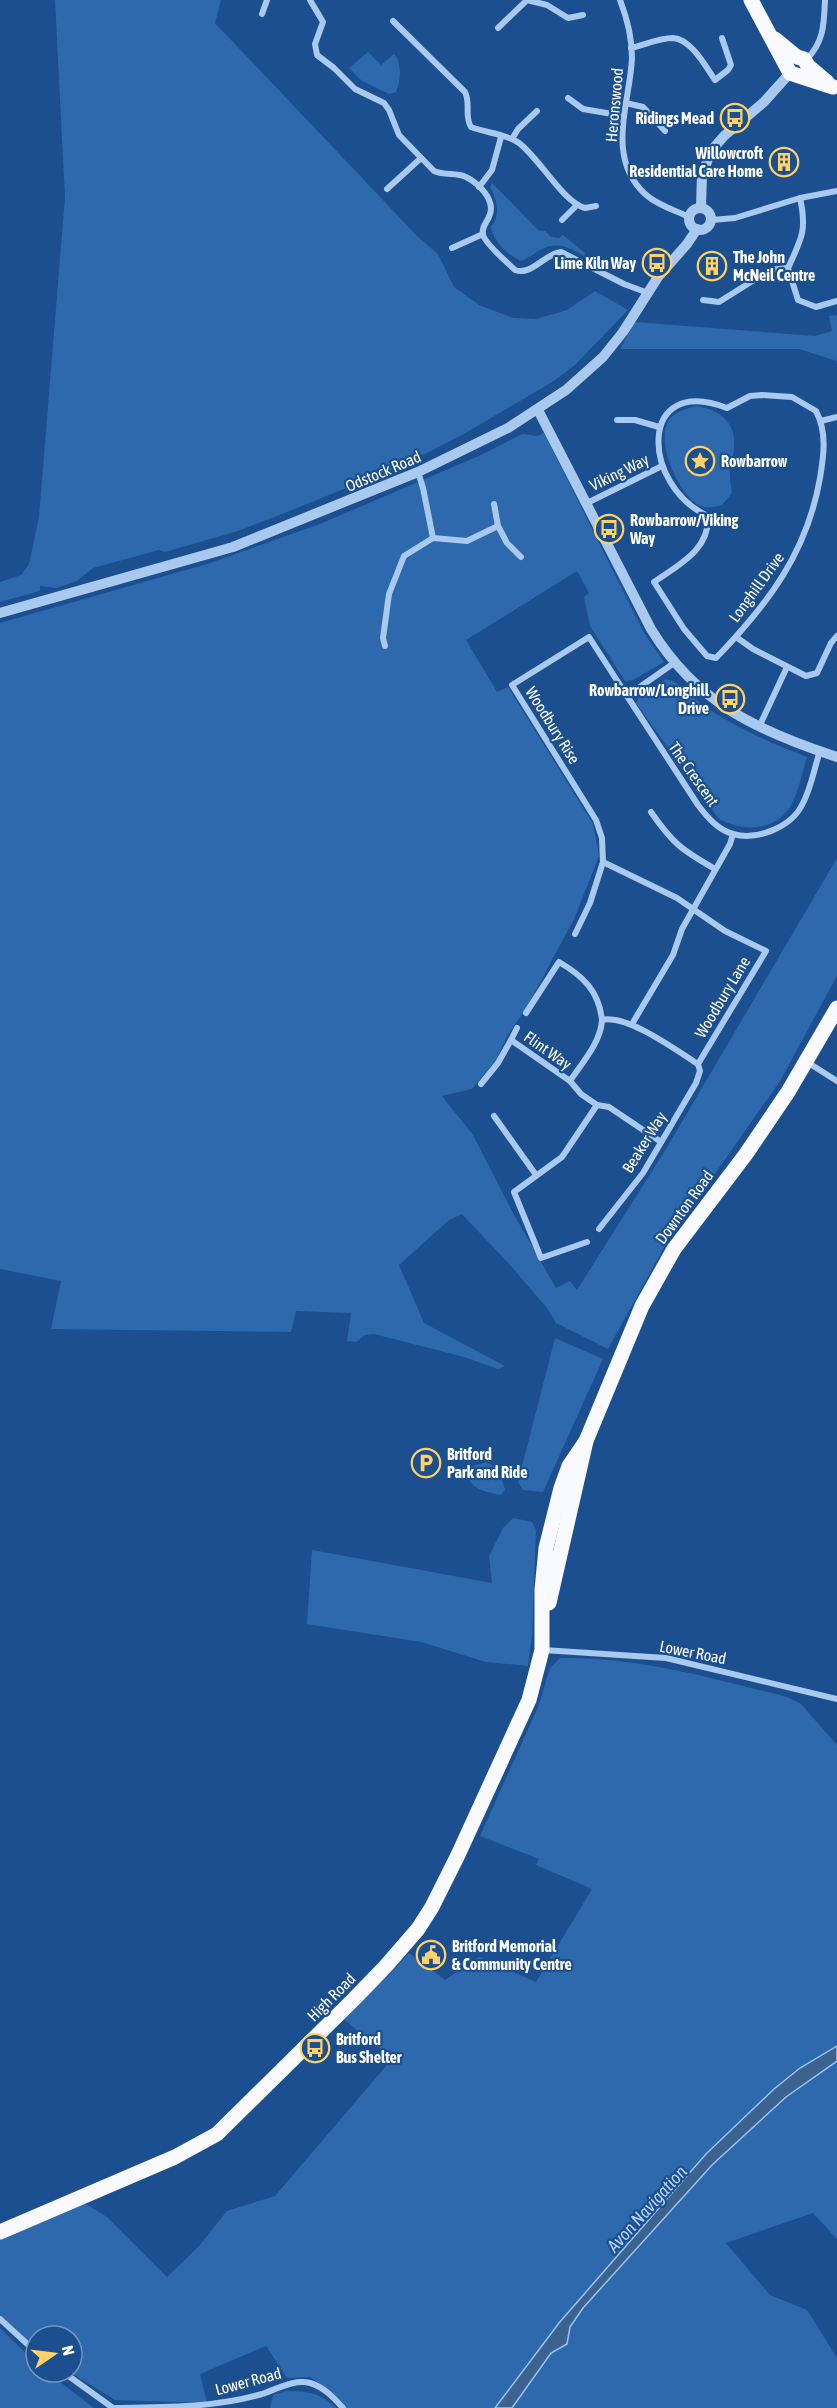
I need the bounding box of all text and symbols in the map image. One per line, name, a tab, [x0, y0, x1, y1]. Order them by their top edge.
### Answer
street label: Heronswood	[602, 67, 626, 143]
bus stop icon: Ridings Mead	[719, 102, 751, 134]
place label: Ridings Mead	[636, 109, 714, 127]
place label: Willowcroft Residential Care Home	[629, 144, 763, 180]
building icon: Willowcroft Residential Care Home	[768, 146, 800, 178]
bus stop icon: Lime Kiln Way	[641, 247, 673, 279]
place label: The John McNeil Centre	[733, 248, 815, 284]
building icon: The John McNeil Centre	[696, 250, 728, 282]
place label: Lime Kiln Way	[554, 254, 636, 272]
place icon: Rowbarrow	[684, 445, 716, 477]
street label: Odstock Road	[343, 447, 423, 495]
street label: Viking Way	[586, 450, 652, 495]
place label: Rowbarrow	[721, 452, 788, 470]
place label: Rowbarrow/Viking Way	[629, 511, 739, 547]
bus stop icon: Rowbarrow/Viking Way	[593, 513, 625, 545]
street label: Longhill Drive	[725, 549, 788, 626]
place label: Rowbarrow/Longhill Drive	[589, 681, 710, 717]
street label: Woodbury Rise	[521, 683, 584, 767]
bus stop icon: Rowbarrow/Longhill Drive	[714, 683, 746, 715]
street label: The Crescent	[665, 738, 723, 810]
street label: Woodbury Lane	[691, 953, 754, 1041]
street label: Flint Way	[520, 1027, 576, 1074]
street label: Beaker Way	[618, 1108, 671, 1176]
street label: Downton Road	[651, 1167, 717, 1247]
place label: Britford Park and Ride	[447, 1445, 527, 1481]
parking icon: Britford Park and Ride	[410, 1447, 442, 1479]
street label: Lower Road	[658, 1637, 728, 1667]
place label: Britford Memorial & Community Centre	[452, 1937, 572, 1973]
public building icon: Britford Memorial & Community Centre	[415, 1939, 447, 1971]
street label: High Road	[303, 1969, 359, 2025]
place label: Britford Bus Shelter	[336, 2030, 402, 2066]
bus stop icon: Britford Bus Shelter	[299, 2032, 331, 2064]
water label: Avon Navigation	[602, 2161, 691, 2257]
north arrow	[24, 2324, 84, 2384]
text: N	[59, 2344, 78, 2357]
street label: Lower Road	[213, 2364, 283, 2398]

